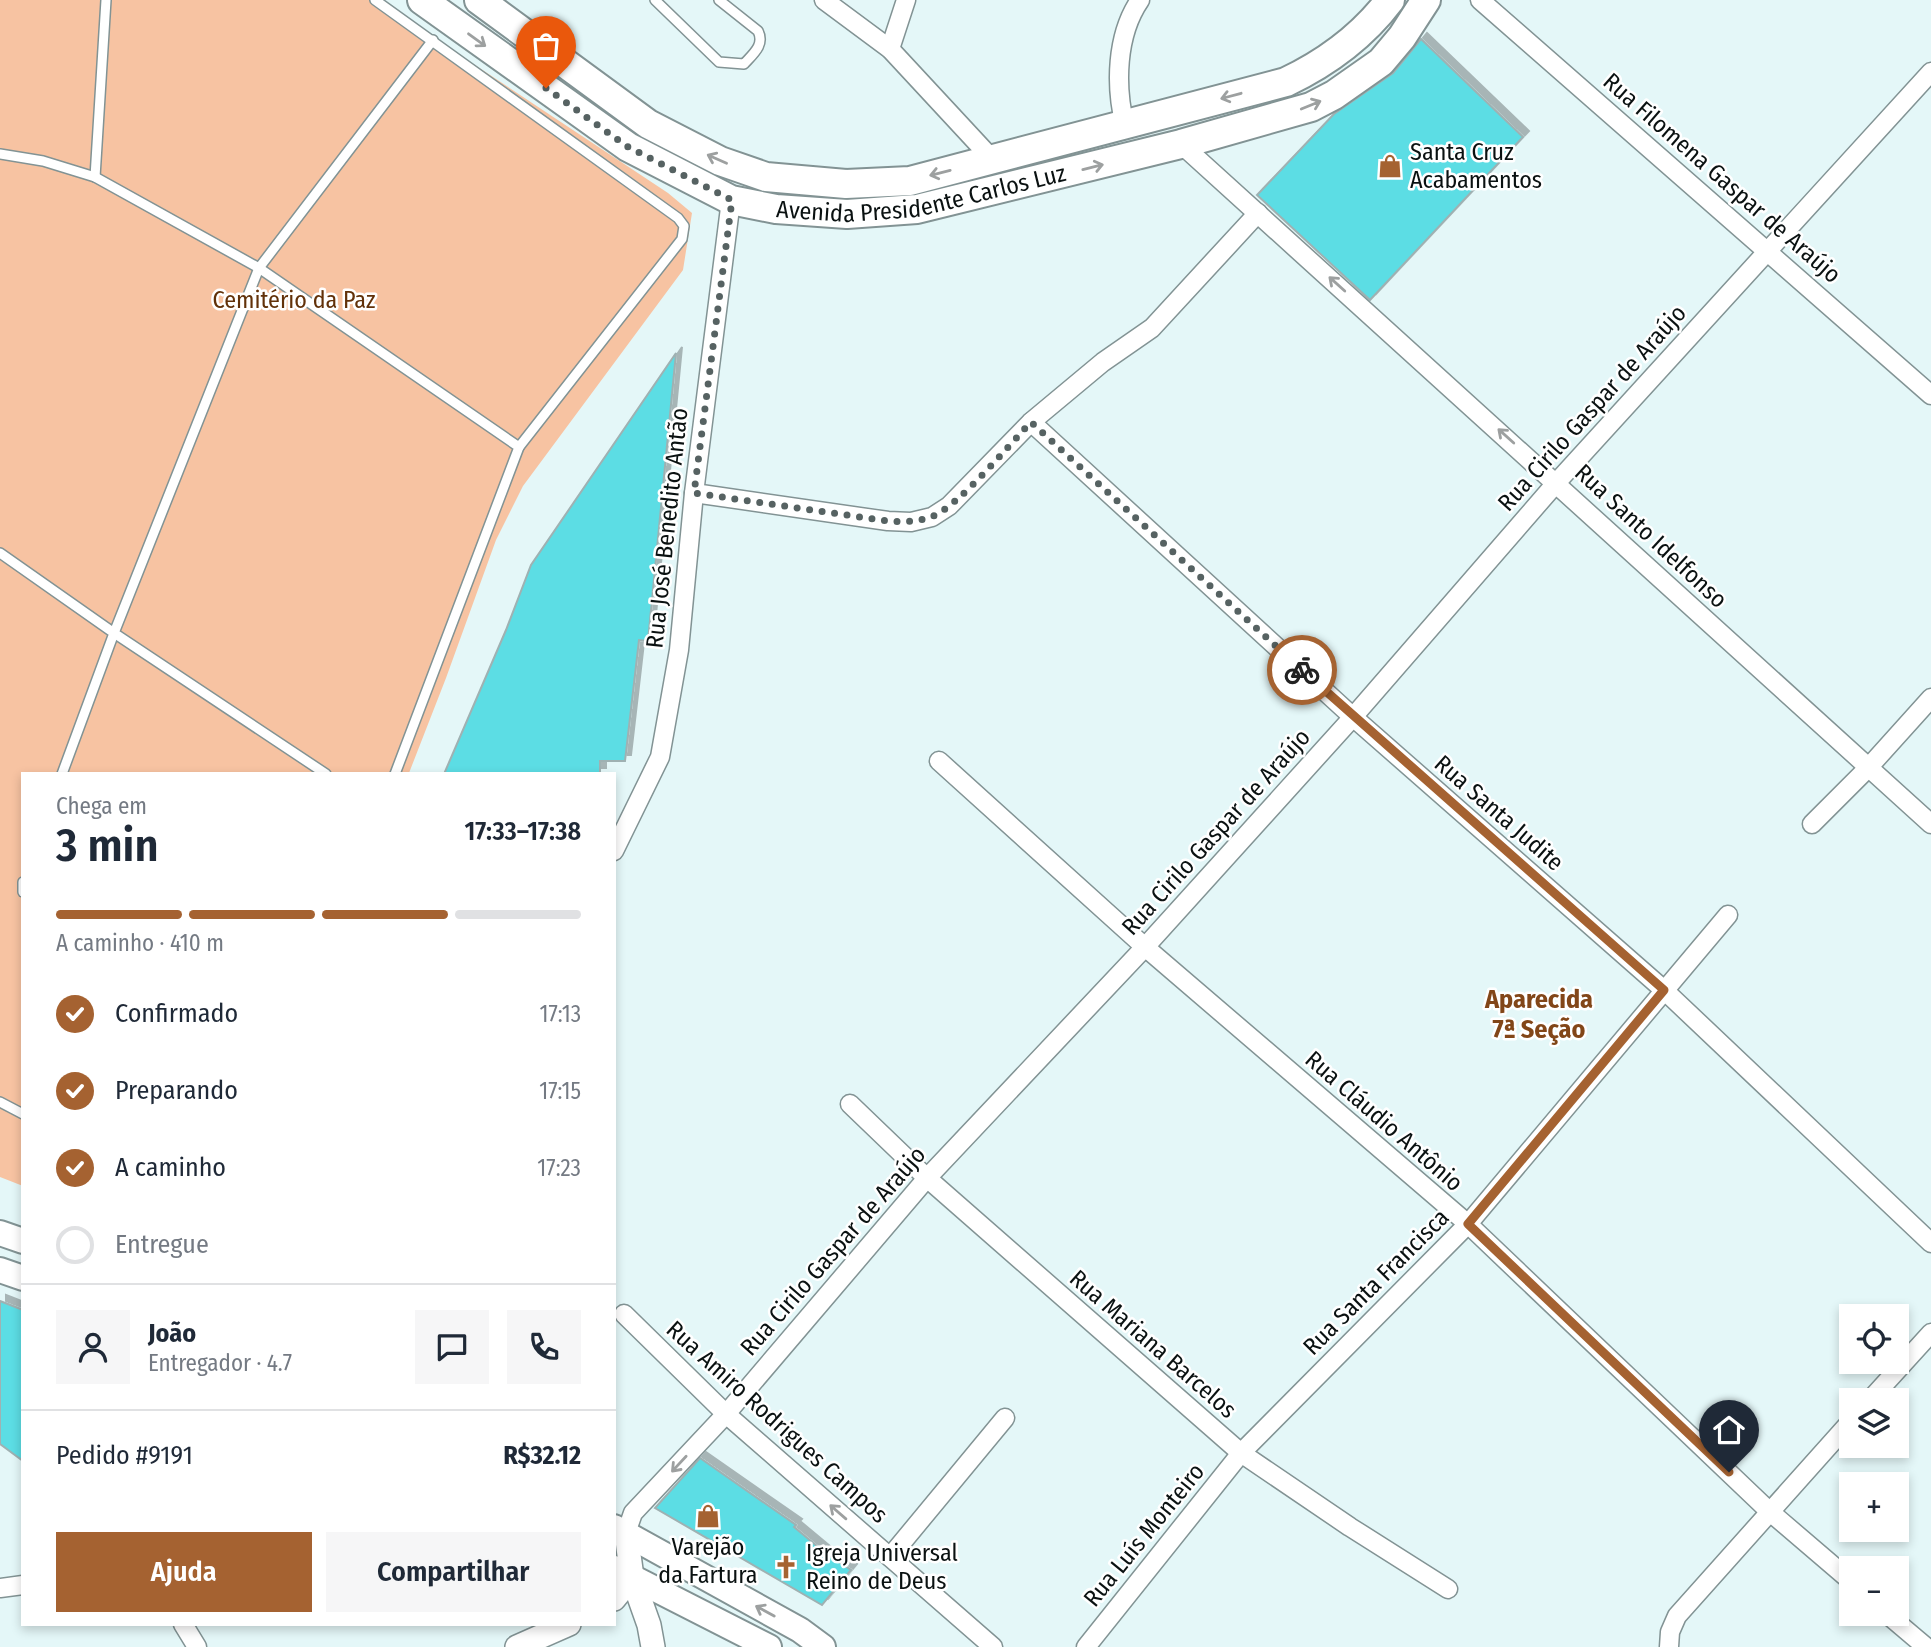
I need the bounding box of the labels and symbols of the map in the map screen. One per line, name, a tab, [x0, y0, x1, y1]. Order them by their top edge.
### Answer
pin	[516, 16, 576, 88]
one-way arrow	[468, 32, 487, 47]
street label: Rua Filomena Gaspar de Araújo	[1598, 67, 1846, 289]
one-way arrow	[1221, 91, 1243, 104]
one-way arrow	[1300, 98, 1322, 111]
place label: Santa Cruz Acabamentos	[1410, 138, 1542, 194]
one-way arrow	[707, 152, 729, 165]
shop icon: Santa Cruz Acabamentos	[1376, 152, 1404, 180]
street label: Avenida Presidente Carlos Luz	[775, 159, 1069, 228]
one-way arrow	[1081, 160, 1103, 173]
one-way arrow	[930, 167, 952, 180]
one-way arrow	[1328, 276, 1346, 292]
park label: Cemitério da Paz	[213, 286, 375, 314]
street label: Rua Cirilo Gaspar de Araújo	[1492, 299, 1692, 517]
street label: Rua José Benedito Antão	[640, 406, 694, 650]
one-way arrow	[1498, 428, 1515, 445]
street label: Rua Santo Idelfonso	[1569, 458, 1733, 614]
courier	[1267, 635, 1337, 705]
street label: Rua Cirilo Gaspar de Araújo	[1116, 723, 1316, 941]
street label: Rua Santa Judite	[1429, 749, 1569, 877]
district label: Aparecida 7ª Seção	[1484, 984, 1593, 1045]
street label: Rua Cláudio Antônio	[1300, 1045, 1468, 1197]
street label: Rua Cirilo Gaspar de Araújo	[735, 1141, 931, 1361]
street label: Rua Santa Francisca	[1297, 1203, 1455, 1361]
street label: Rua Mariana Barcelos	[1064, 1264, 1242, 1424]
street label: Rua Amiro Rodrigues Campos	[661, 1315, 893, 1529]
pin	[1699, 1400, 1759, 1472]
one-way arrow	[671, 1455, 687, 1473]
street label: Rua Luís Monteiro	[1078, 1458, 1210, 1612]
shop icon: Varejão da Fartura	[694, 1502, 722, 1530]
one-way arrow	[829, 1504, 847, 1520]
place label: Varejão da Fartura	[658, 1533, 758, 1589]
place label: Igreja Universal Reino de Deus	[806, 1539, 958, 1595]
church icon: Igreja Universal Reino de Deus	[772, 1553, 800, 1581]
one-way arrow	[756, 1603, 776, 1617]

